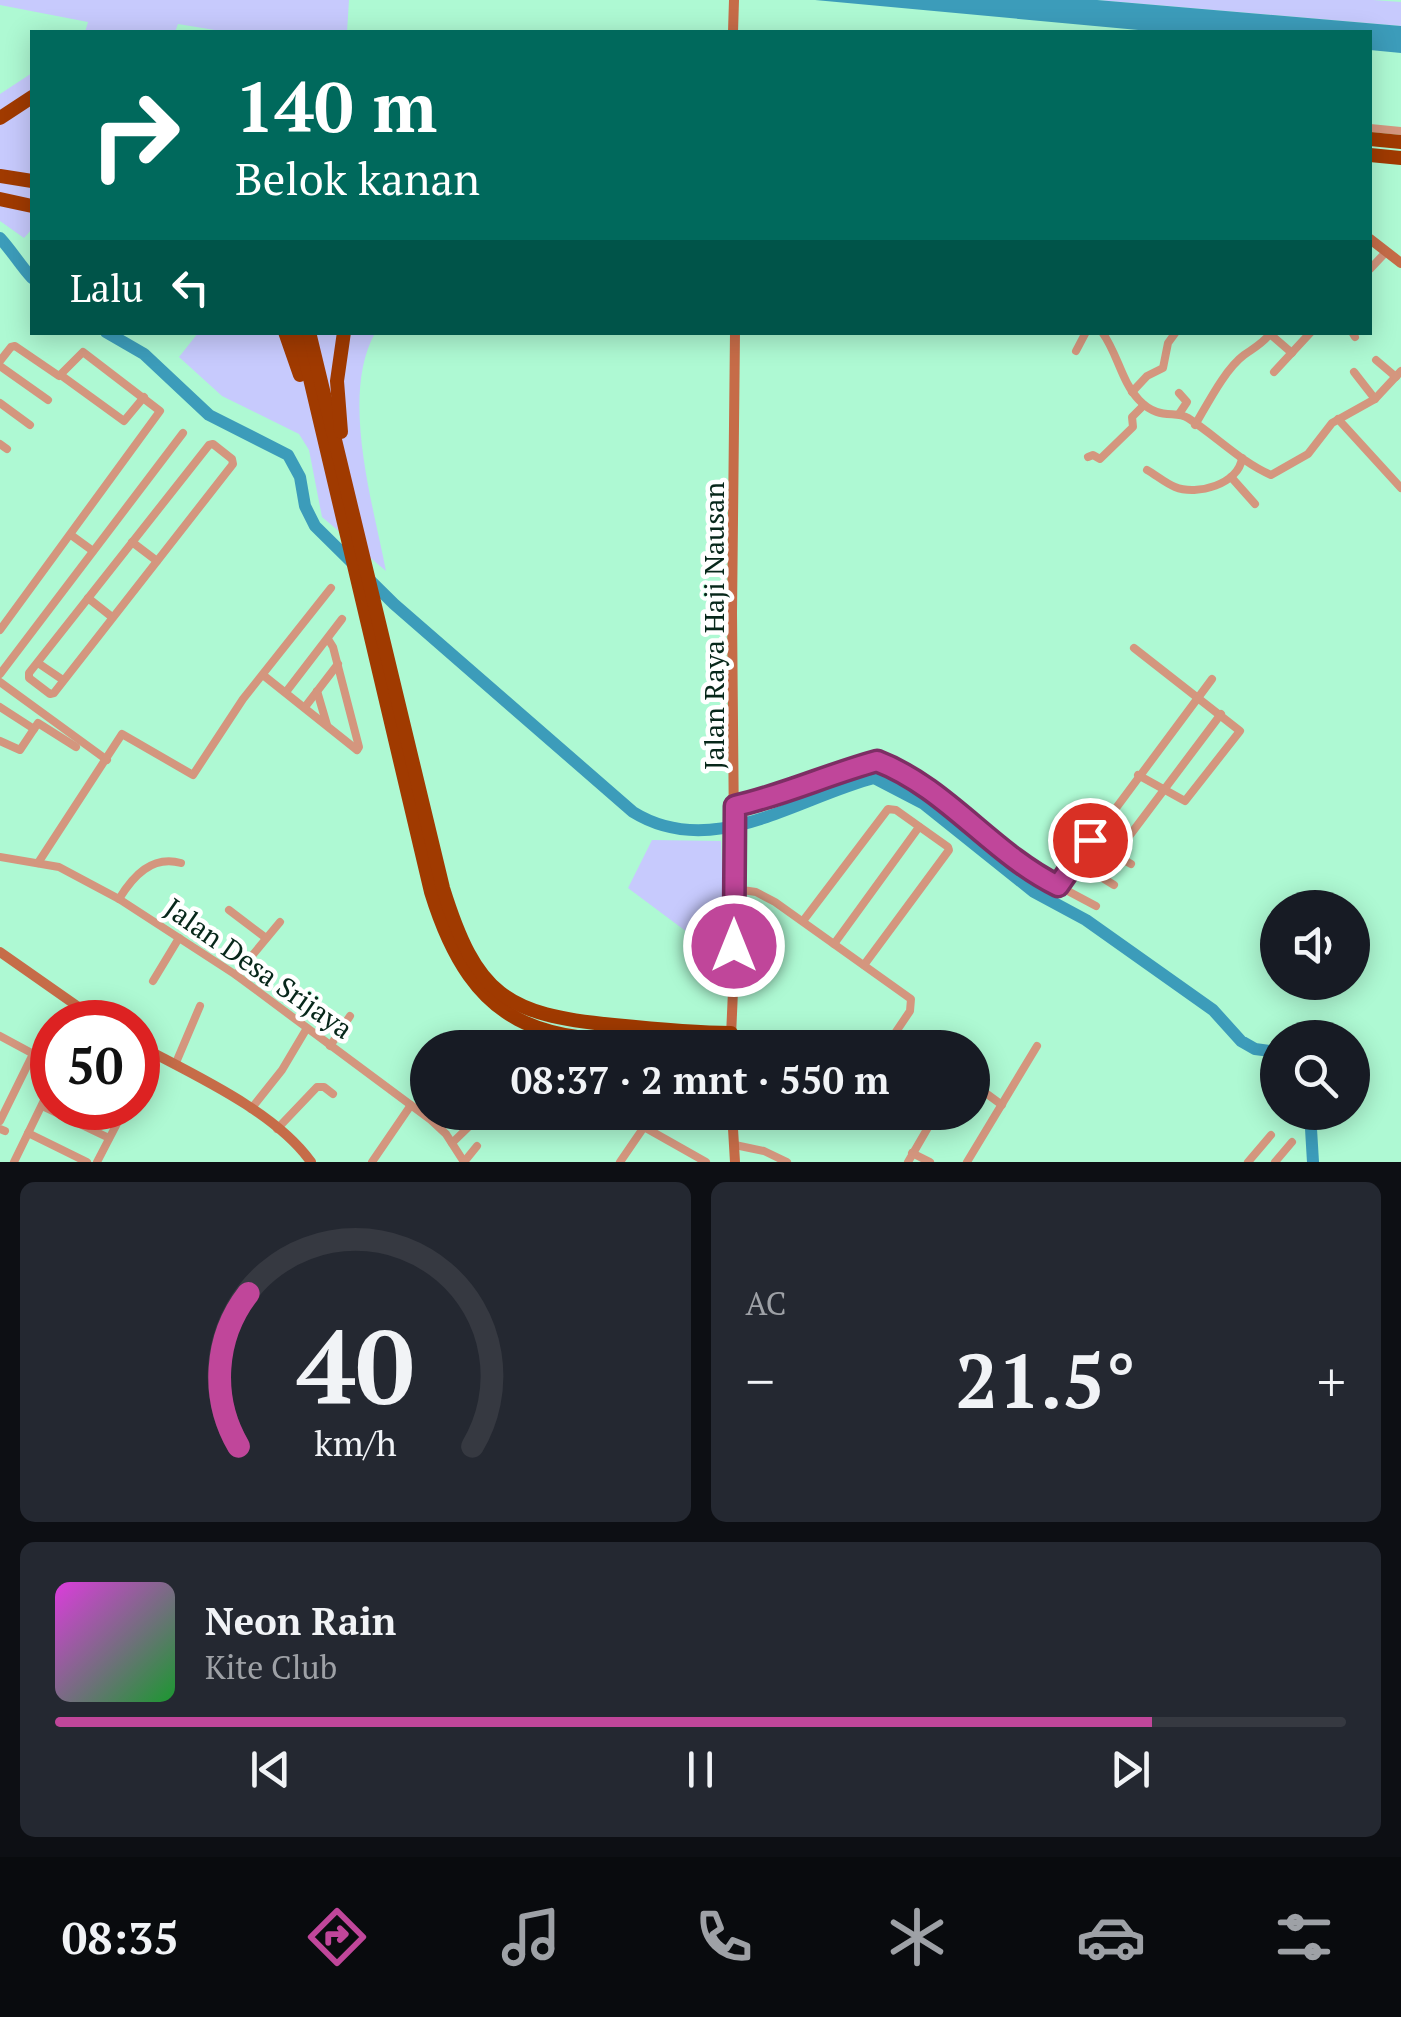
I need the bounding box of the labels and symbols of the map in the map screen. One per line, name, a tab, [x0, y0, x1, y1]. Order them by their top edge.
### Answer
street label: Jalan Raya Haji Nausan	[695, 482, 732, 770]
pin	[1048, 798, 1133, 883]
street label: Jalan Desa Srijaya	[158, 889, 360, 1047]
position arrow	[682, 894, 786, 998]
speed limit sign: 50	[30, 1000, 160, 1130]

